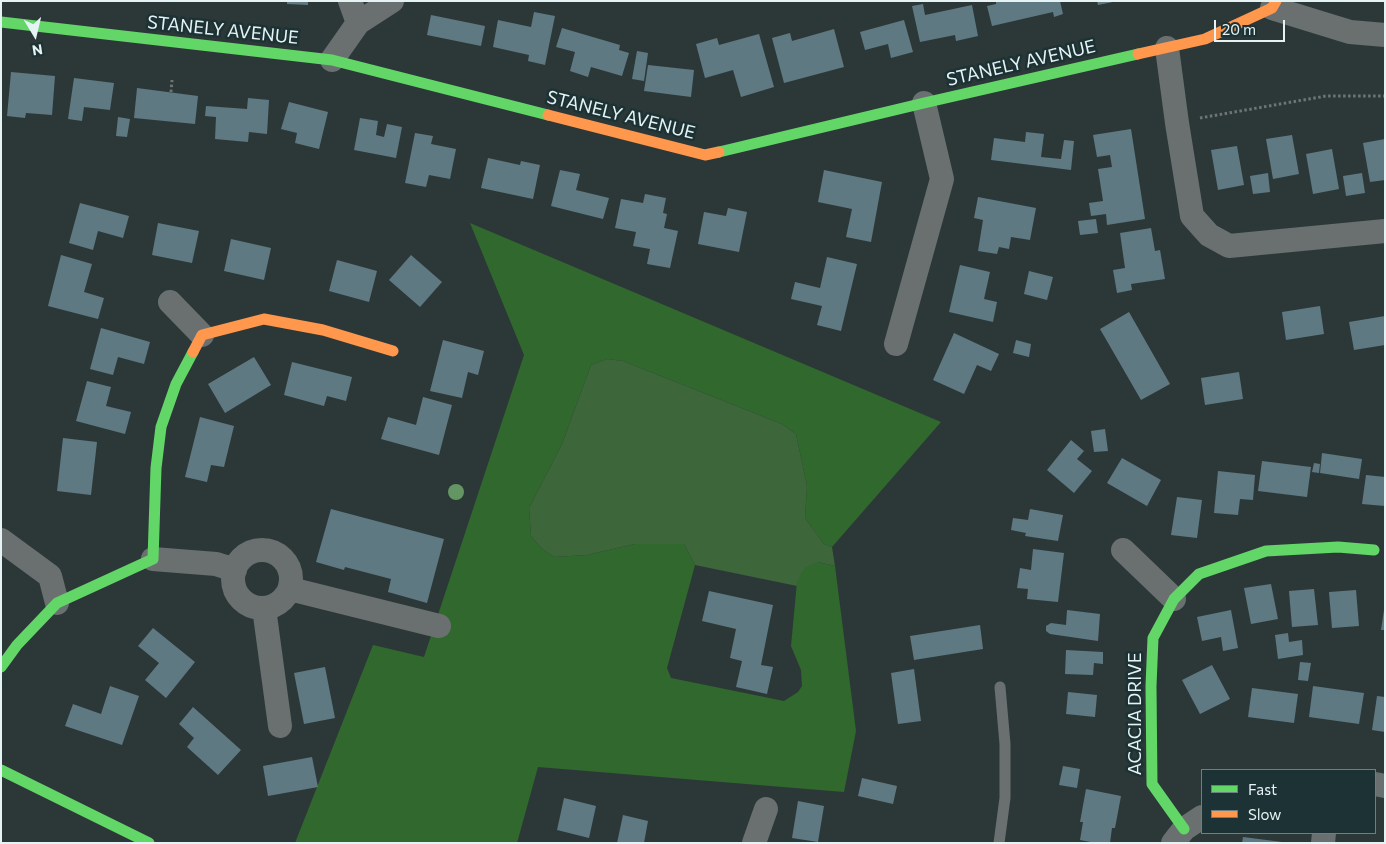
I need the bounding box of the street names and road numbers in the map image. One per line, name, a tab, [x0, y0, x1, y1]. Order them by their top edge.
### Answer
street label: STANELY AVENUE	[146, 11, 300, 49]
street label: STANELY AVENUE	[945, 35, 1097, 91]
street label: STANELY AVENUE	[545, 86, 697, 144]
street label: ACACIA DRIVE	[1124, 653, 1146, 775]

